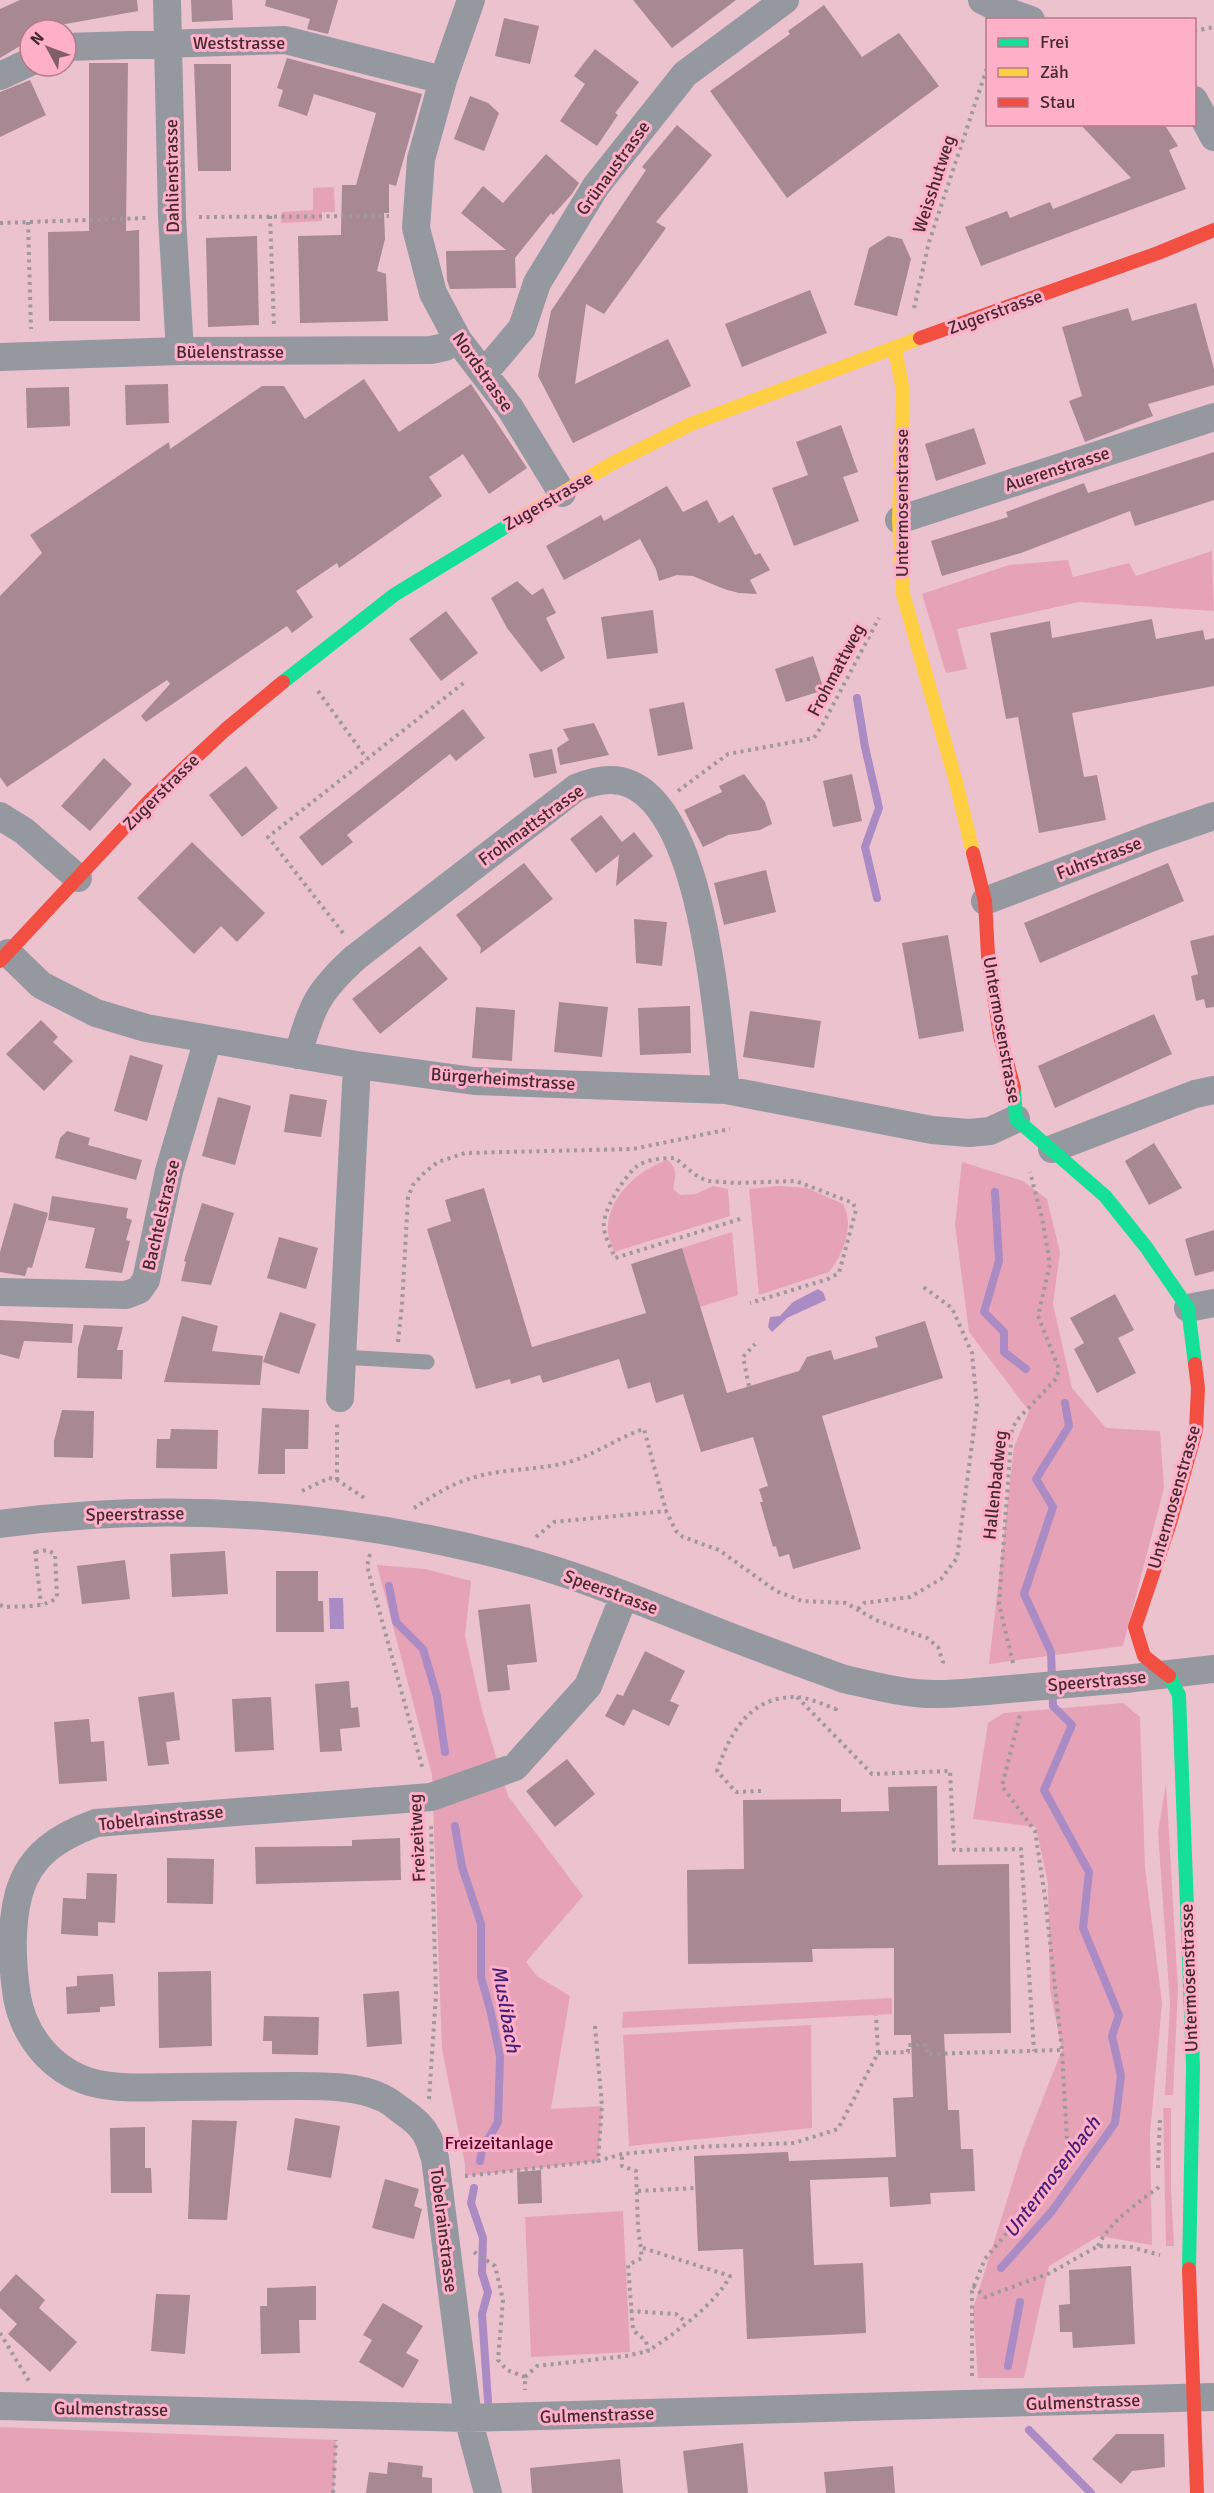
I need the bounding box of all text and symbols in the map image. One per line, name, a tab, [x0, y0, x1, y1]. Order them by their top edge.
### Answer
north arrow	[18, 18, 78, 78]
legend	[986, 18, 1196, 126]
text: N	[26, 28, 49, 50]
text: Frei	[1040, 31, 1069, 53]
street label: Weststrasse	[193, 32, 285, 54]
text: Zäh	[1040, 61, 1069, 83]
text: Stau	[1040, 91, 1075, 113]
street label: Grünaustrasse	[571, 116, 655, 220]
street label: Dahlienstrasse	[160, 119, 184, 233]
street label: Weisshutweg	[908, 132, 960, 236]
street label: Zugerstrasse	[945, 285, 1045, 339]
street label: Nordstrasse	[448, 328, 518, 416]
street label: Büelenstrasse	[176, 341, 284, 363]
street label: Untermosenstrasse	[891, 429, 913, 577]
street label: Auerenstrasse	[1002, 442, 1112, 496]
street label: Zugerstrasse	[500, 467, 596, 535]
street label: Frohmattweg	[802, 620, 870, 720]
street label: Zugerstrasse	[118, 749, 204, 835]
street label: Frohmattstrasse	[474, 779, 588, 871]
street label: Fuhrstrasse	[1053, 832, 1145, 884]
street label: Untermosenstrasse	[978, 955, 1026, 1105]
street label: Bürgerheimstrasse	[430, 1063, 576, 1095]
street label: Bachtelstrasse	[138, 1157, 184, 1273]
street label: Untermosenstrasse	[1143, 1423, 1205, 1571]
street label: Hallenbadweg	[978, 1429, 1012, 1541]
street label: Speerstrasse	[85, 1502, 185, 1526]
street label: Speerstrasse	[561, 1565, 661, 1619]
street label: Speerstrasse	[1047, 1666, 1147, 1696]
street label: Freizeitweg	[404, 1793, 430, 1883]
street label: Tobelrainstrasse	[97, 1801, 225, 1835]
street label: Untermosenstrasse	[1175, 1903, 1203, 2053]
water label: Muslibach	[486, 1964, 526, 2056]
water label: Untermosenbach	[998, 2111, 1106, 2243]
park label: Freizeitanlage	[445, 2132, 553, 2154]
street label: Tobelrainstrasse	[425, 2166, 463, 2294]
street label: Gulmenstrasse	[1025, 2389, 1141, 2415]
street label: Gulmenstrasse	[54, 2397, 168, 2421]
street label: Gulmenstrasse	[539, 2402, 655, 2428]

